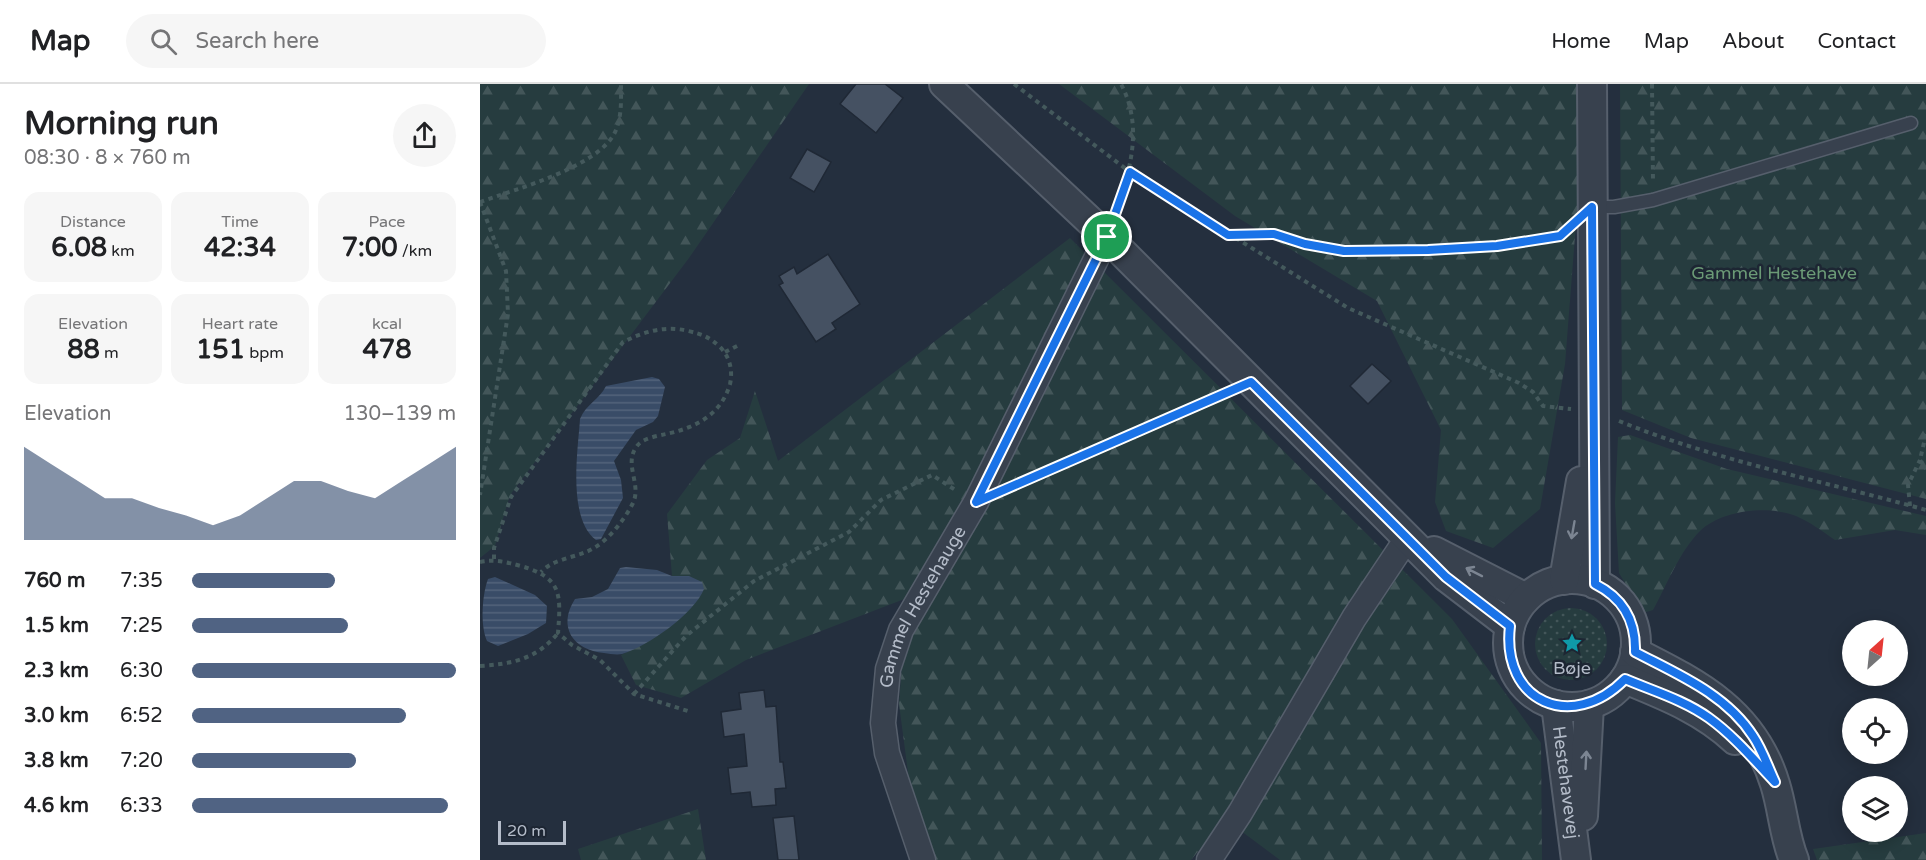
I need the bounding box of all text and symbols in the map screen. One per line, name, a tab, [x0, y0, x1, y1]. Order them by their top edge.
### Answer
search box	[126, 14, 546, 68]
text: Map	[30, 24, 90, 58]
icon: search	[147, 25, 180, 58]
text: Search here	[195, 28, 319, 54]
text: Home	[1551, 29, 1611, 54]
text: Map	[1644, 29, 1689, 54]
text: About	[1722, 29, 1784, 54]
text: Contact	[1817, 29, 1896, 54]
text: Morning run	[24, 104, 219, 143]
button: share	[393, 104, 456, 167]
text: 08:30 · 8 × 760 m	[24, 146, 191, 170]
pin	[1081, 211, 1132, 262]
text: Distance	[60, 212, 126, 232]
text: Time	[221, 212, 259, 232]
text: Pace	[369, 212, 405, 232]
icon: arrive	[1090, 220, 1123, 253]
text: 6.08	[51, 232, 107, 263]
text: 42:34	[204, 232, 276, 263]
text: 7:00	[342, 232, 398, 263]
text: km	[107, 241, 135, 261]
text: /km	[398, 241, 432, 261]
park label: Gammel Hestehave	[1691, 262, 1857, 284]
text: Elevation	[58, 314, 128, 334]
text: Heart rate	[202, 314, 278, 334]
text: kcal	[372, 314, 402, 334]
text: 88	[67, 334, 100, 365]
text: 151	[196, 334, 245, 365]
text: 478	[363, 334, 411, 365]
text: m	[100, 343, 119, 363]
text: bpm	[245, 343, 284, 363]
text: Elevation	[24, 402, 111, 426]
text: 130–139 m	[343, 402, 456, 426]
one-way arrow	[1567, 520, 1578, 540]
street label: Gammel Hestehauge	[875, 522, 971, 689]
one-way arrow	[1465, 565, 1483, 577]
text: 760 m	[24, 569, 85, 593]
text: 7:35	[120, 569, 163, 593]
text: 1.5 km	[24, 614, 89, 638]
text: 7:25	[120, 614, 163, 638]
north arrow	[1842, 620, 1908, 686]
map controls	[1842, 620, 1908, 842]
place icon: Bøje	[1560, 631, 1584, 655]
place label: Bøje	[1553, 657, 1591, 679]
text: 2.3 km	[24, 659, 89, 683]
text: 6:30	[120, 659, 163, 683]
button: locate	[1842, 698, 1908, 764]
text: 3.0 km	[24, 704, 89, 728]
text: 6:52	[120, 704, 163, 728]
street label: Hestehavevej	[1548, 725, 1584, 840]
text: 3.8 km	[24, 749, 89, 773]
text: 7:20	[120, 749, 163, 773]
one-way arrow	[1581, 750, 1592, 770]
button: layers	[1842, 776, 1908, 842]
text: 4.6 km	[24, 794, 89, 818]
text: 6:33	[120, 794, 163, 818]
scale bar	[498, 818, 566, 846]
text: 20 m	[507, 821, 546, 841]

